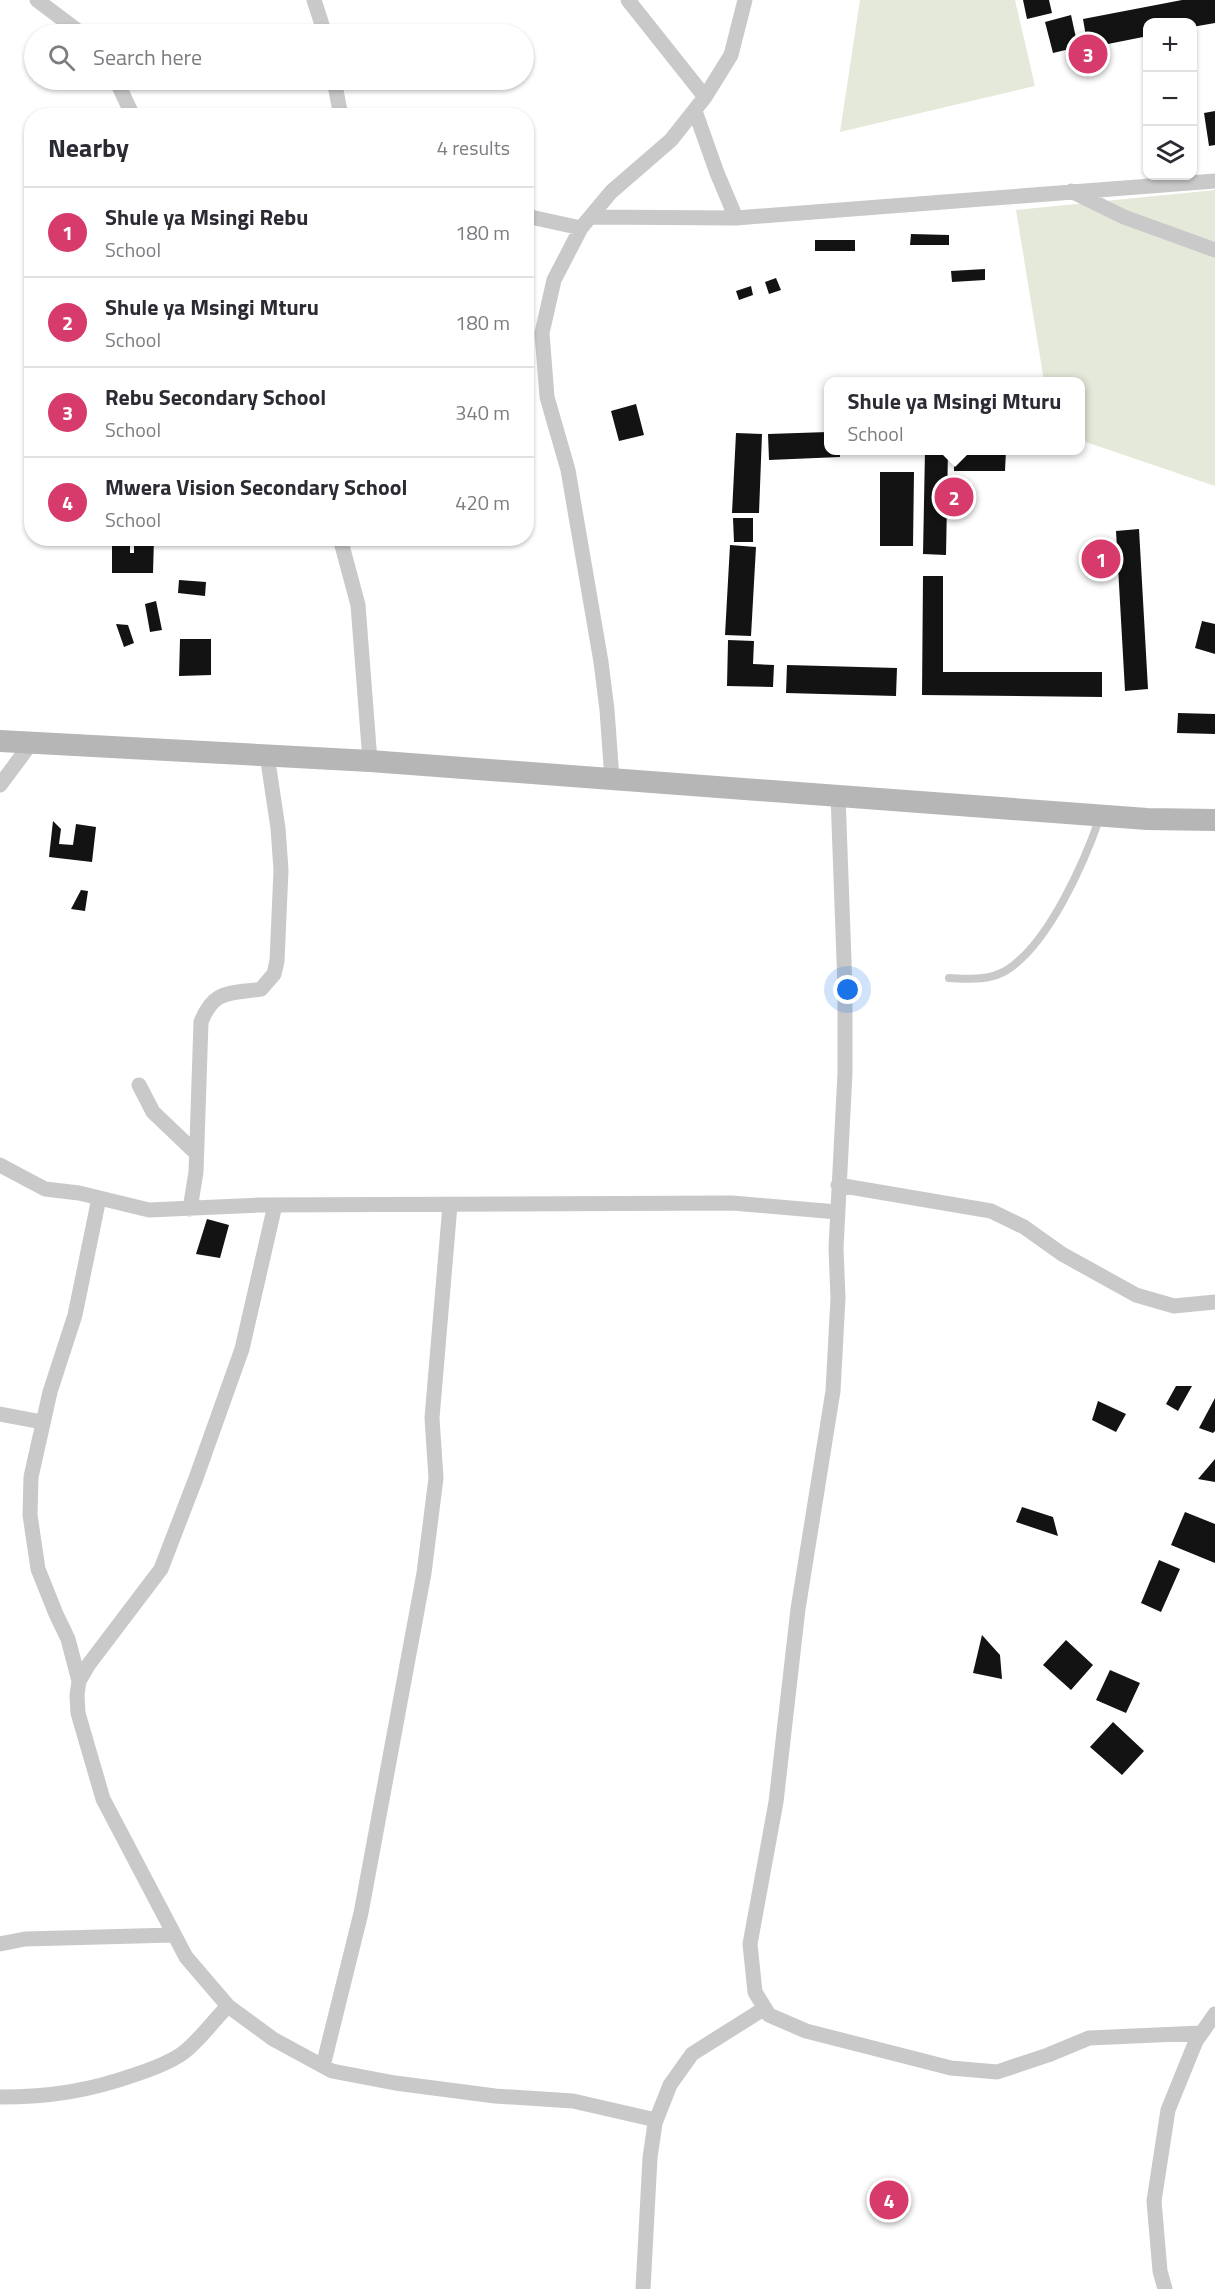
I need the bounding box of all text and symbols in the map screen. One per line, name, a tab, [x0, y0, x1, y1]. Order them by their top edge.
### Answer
map controls	[1143, 18, 1197, 180]
button: +	[1143, 18, 1197, 72]
search box	[24, 24, 534, 90]
pin: 3	[1068, 32, 1108, 76]
text: Search here	[93, 40, 202, 74]
icon: search	[45, 41, 78, 74]
button: −	[1143, 72, 1197, 126]
button: layers	[1143, 126, 1197, 180]
text: Nearby	[48, 128, 129, 167]
text: 4 results	[437, 132, 510, 163]
text: Shule ya Msingi Rebu	[105, 200, 308, 234]
text: 1	[62, 217, 73, 248]
text: 180 m	[455, 217, 510, 248]
text: School	[105, 234, 161, 265]
text: Shule ya Msingi Mturu	[105, 290, 319, 324]
text: 2	[62, 307, 73, 338]
text: 180 m	[455, 307, 510, 338]
text: School	[105, 324, 161, 355]
popup	[824, 377, 1085, 455]
text: Rebu Secondary School	[105, 380, 326, 414]
text: Shule ya Msingi Mturu	[848, 384, 1061, 418]
text: 3	[62, 397, 73, 428]
text: 340 m	[455, 397, 510, 428]
text: School	[105, 414, 161, 445]
text: School	[848, 418, 904, 449]
text: Mwera Vision Secondary School	[105, 470, 407, 504]
pin: 2	[934, 474, 974, 520]
text: 4	[62, 487, 73, 518]
text: 420 m	[455, 487, 510, 518]
text: School	[105, 504, 161, 535]
pin: 1	[1082, 536, 1120, 582]
your location	[833, 975, 862, 1004]
pin: 4	[870, 2178, 908, 2222]

